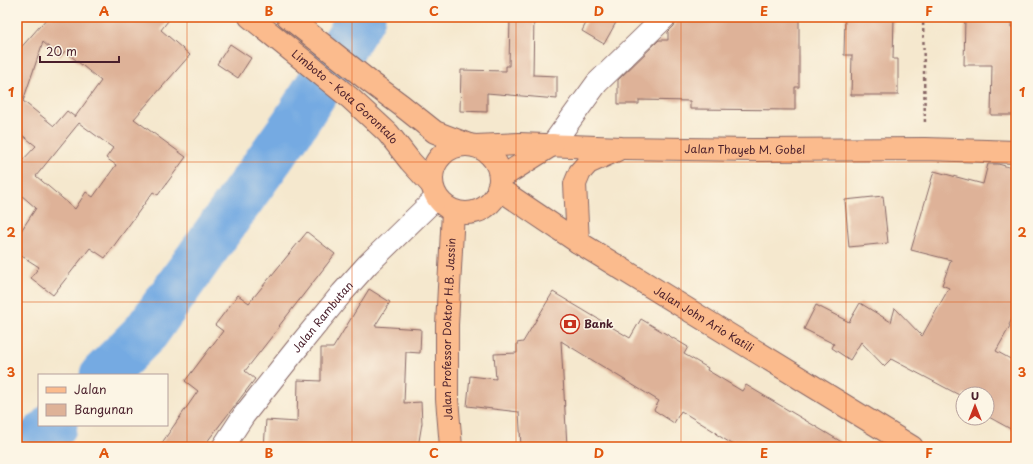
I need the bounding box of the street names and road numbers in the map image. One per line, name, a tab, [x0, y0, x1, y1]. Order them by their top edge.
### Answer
street label: Limboto - Kota Gorontalo	[288, 45, 402, 147]
street label: Jalan Thayeb M. Gobel	[684, 140, 805, 158]
street label: Jalan Professor Doktor H.B. Jassin	[438, 237, 460, 421]
street label: Jalan Rambutan	[288, 277, 357, 356]
street label: Jalan John Ario Katili	[651, 282, 757, 356]

